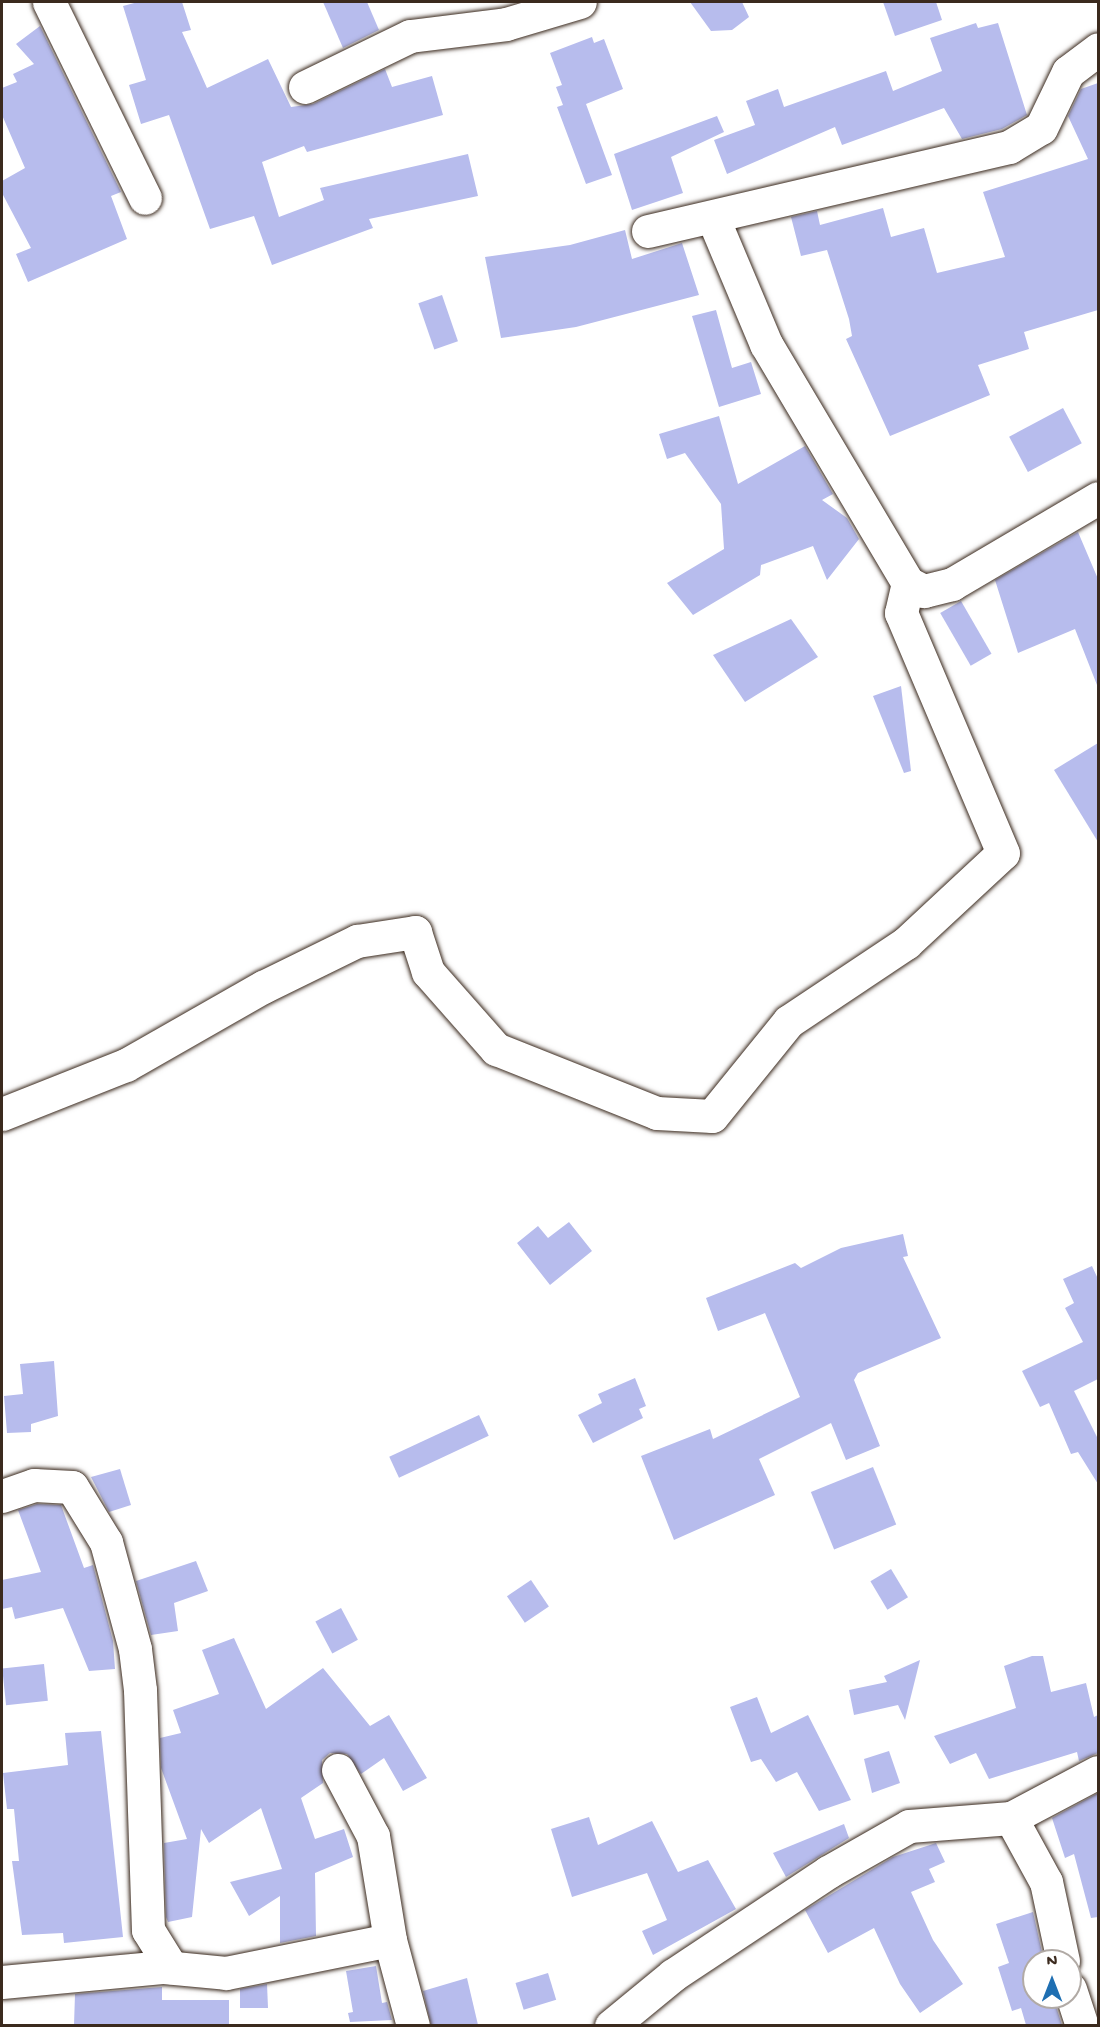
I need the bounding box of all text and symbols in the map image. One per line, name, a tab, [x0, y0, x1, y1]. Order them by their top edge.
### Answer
north arrow	[1022, 1949, 1082, 2009]
text: N	[1047, 1953, 1057, 1972]

